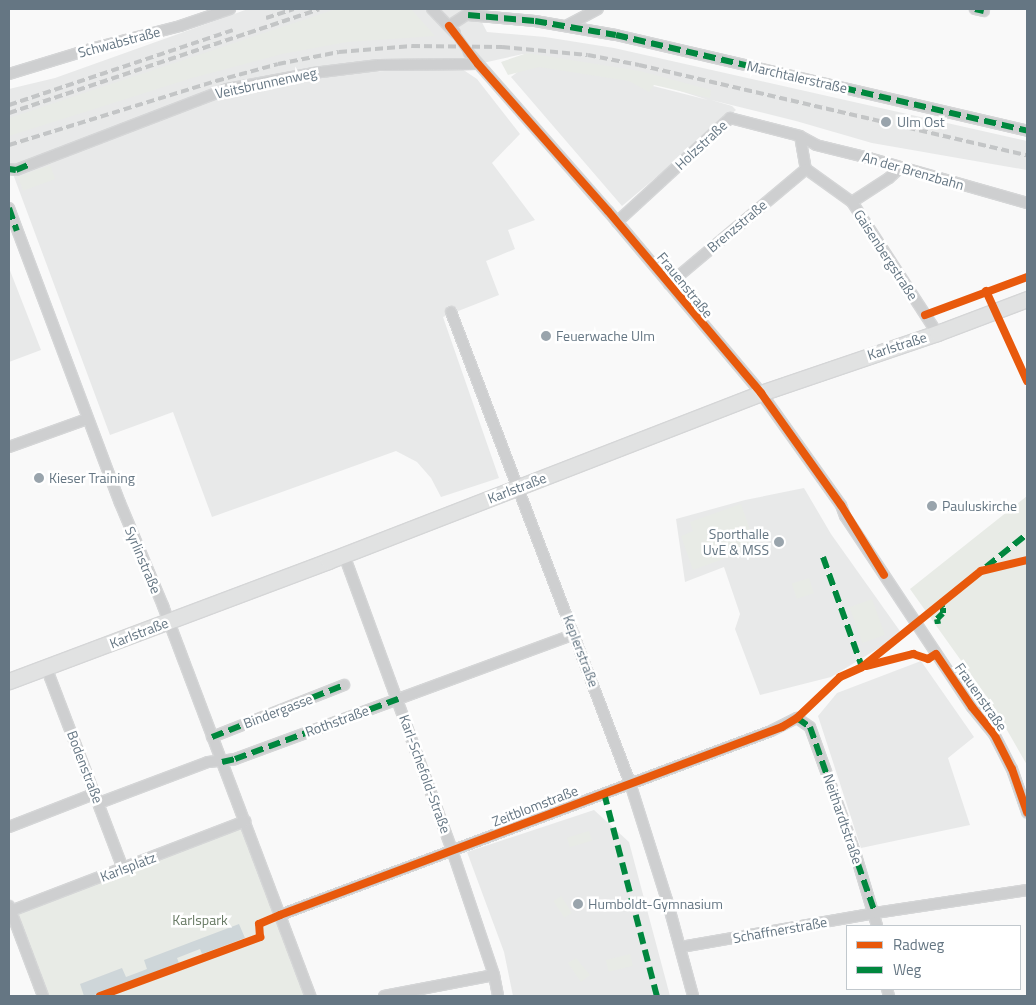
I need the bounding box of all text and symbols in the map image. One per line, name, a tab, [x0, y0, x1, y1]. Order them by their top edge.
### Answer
street label: Schwabstraße	[76, 23, 162, 61]
street label: Marchtalerstraße	[745, 57, 849, 97]
street label: Veitsbrunnenweg	[214, 64, 318, 102]
place label: Ulm Ost	[897, 114, 945, 130]
marker: Ulm Ost	[879, 115, 893, 129]
street label: Holzstraße	[672, 117, 730, 173]
street label: An der Brenzbahn	[860, 148, 966, 194]
street label: Brenzstraße	[704, 196, 770, 256]
street label: Gaisenbergstraße	[850, 207, 922, 303]
street label: Frauenstraße	[654, 249, 716, 321]
place label: Feuerwache Ulm	[556, 328, 655, 344]
street label: Karlstraße	[865, 329, 929, 363]
marker: Feuerwache Ulm	[540, 330, 552, 342]
street label: Karlstraße	[485, 469, 549, 507]
place label: Kieser Training	[49, 470, 135, 486]
marker: Kieser Training	[33, 472, 45, 484]
place label: Pauluskirche	[942, 498, 1017, 514]
marker: Pauluskirche	[926, 500, 938, 512]
street label: Syrlinstraße	[121, 524, 165, 596]
place label: Sporthalle UvE & MSS	[703, 526, 769, 558]
marker: Sporthalle UvE & MSS	[773, 536, 785, 548]
street label: Keplerstraße	[560, 613, 602, 689]
street label: Karlstraße	[107, 614, 171, 652]
street label: Frauenstraße	[951, 660, 1011, 734]
street label: Bindergasse	[241, 690, 315, 732]
street label: Rothstraße	[303, 702, 371, 740]
street label: Karl-Schefold-Straße	[396, 713, 454, 835]
street label: Bodenstraße	[63, 728, 107, 806]
street label: Neithardtstraße	[820, 772, 866, 866]
street label: Zeitblomstraße	[490, 782, 580, 830]
street label: Karlsplatz	[98, 849, 158, 885]
place label: Humboldt-Gymnasium	[588, 896, 723, 912]
marker: Humboldt-Gymnasium	[572, 898, 584, 910]
park label: Karlspark	[172, 912, 228, 928]
street label: Schaffnerstraße	[732, 913, 828, 947]
legend	[846, 925, 1021, 990]
text: Radweg	[893, 933, 944, 956]
text: Weg	[893, 958, 921, 981]

